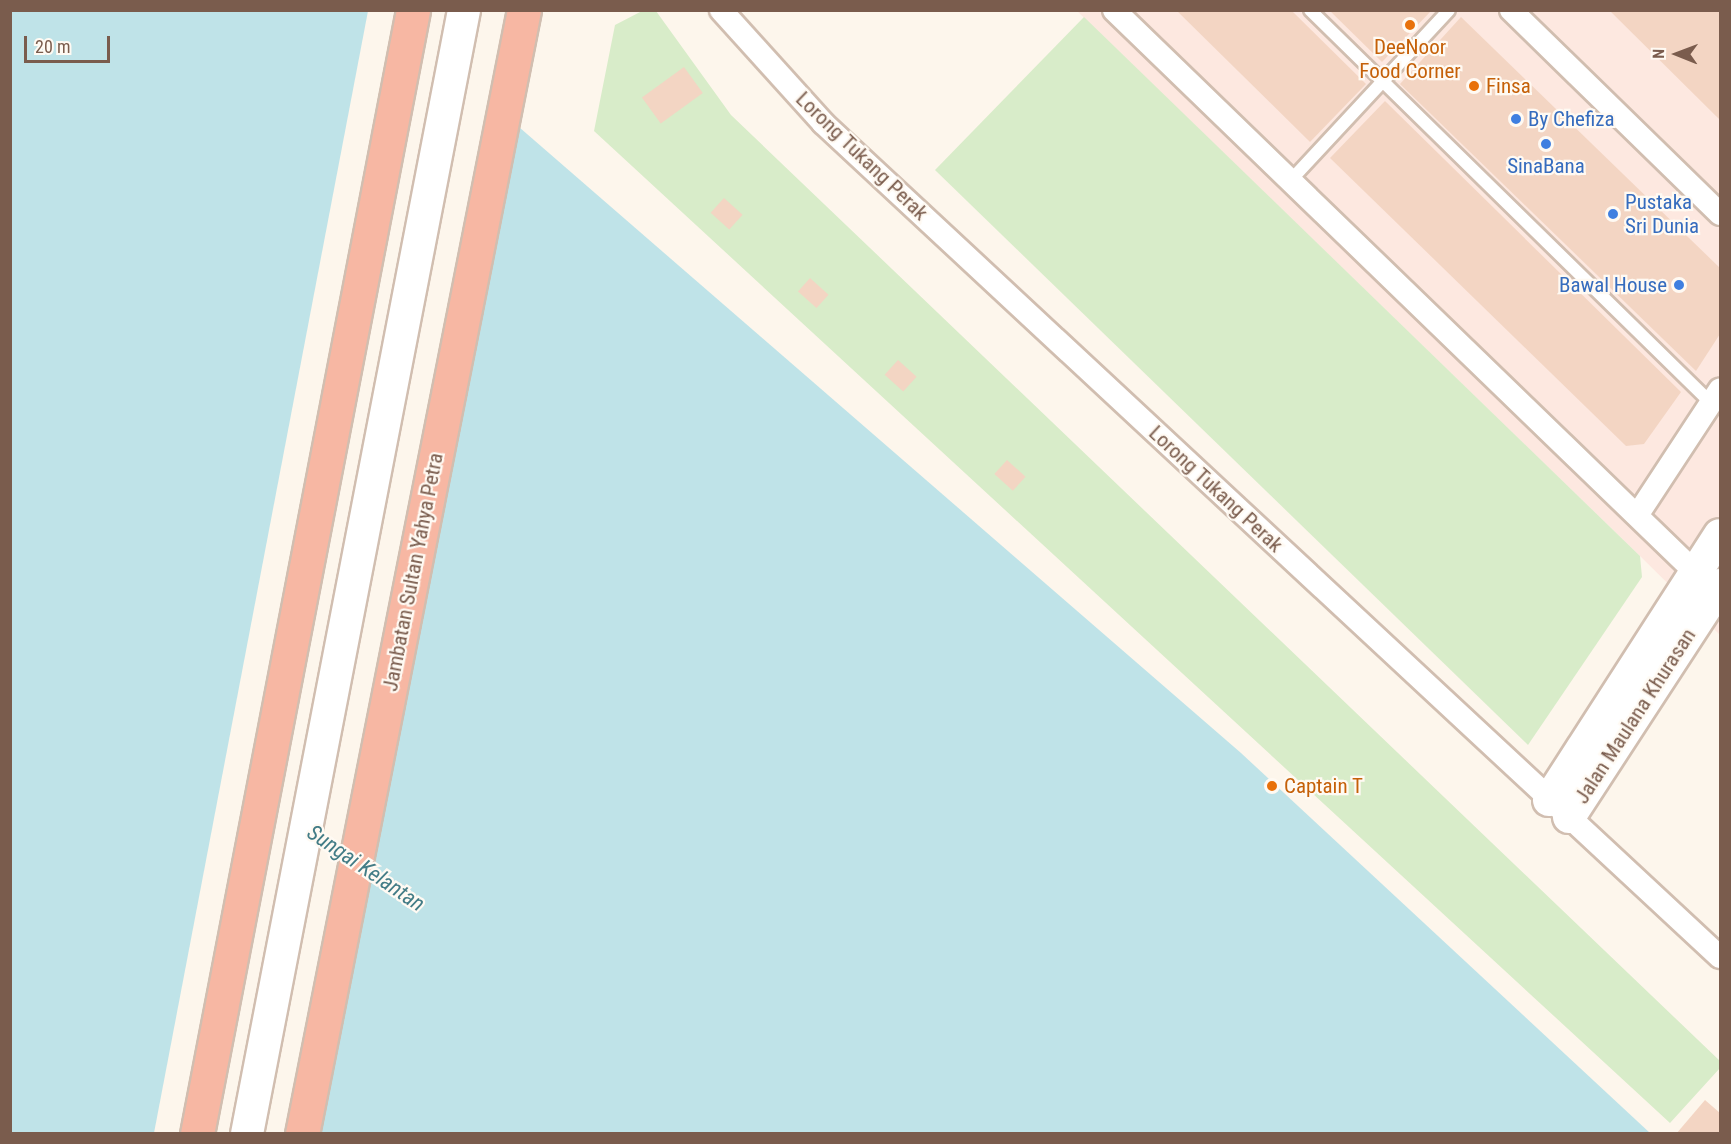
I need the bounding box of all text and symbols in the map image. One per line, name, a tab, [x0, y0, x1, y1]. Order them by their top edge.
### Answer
marker: DeeNoor Food Corner	[1403, 18, 1417, 32]
scale bar	[27, 24, 112, 62]
north arrow	[1647, 24, 1707, 84]
place label: DeeNoor Food Corner	[1359, 34, 1461, 84]
text: 20 m	[35, 36, 70, 57]
text: N	[1649, 49, 1668, 59]
place label: Finsa	[1486, 73, 1531, 99]
marker: Finsa	[1467, 79, 1481, 93]
street label: Lorong Tukang Perak	[791, 86, 933, 226]
place label: By Chefiza	[1528, 106, 1614, 132]
marker: By Chefiza	[1509, 112, 1523, 126]
marker: SinaBana	[1539, 137, 1553, 151]
place label: SinaBana	[1507, 153, 1585, 179]
place label: Pustaka Sri Dunia	[1625, 189, 1699, 239]
marker: Pustaka Sri Dunia	[1606, 207, 1620, 221]
place label: Bawal House	[1559, 272, 1667, 298]
marker: Bawal House	[1672, 278, 1686, 292]
street label: Lorong Tukang Perak	[1144, 420, 1288, 558]
street label: Jambatan Sultan Yahya Petra	[378, 451, 448, 693]
street label: Jalan Maulana Khurasan	[1569, 624, 1701, 808]
place label: Captain T	[1284, 773, 1363, 799]
marker: Captain T	[1265, 779, 1279, 793]
water label: Sungai Kelantan	[302, 819, 430, 917]

